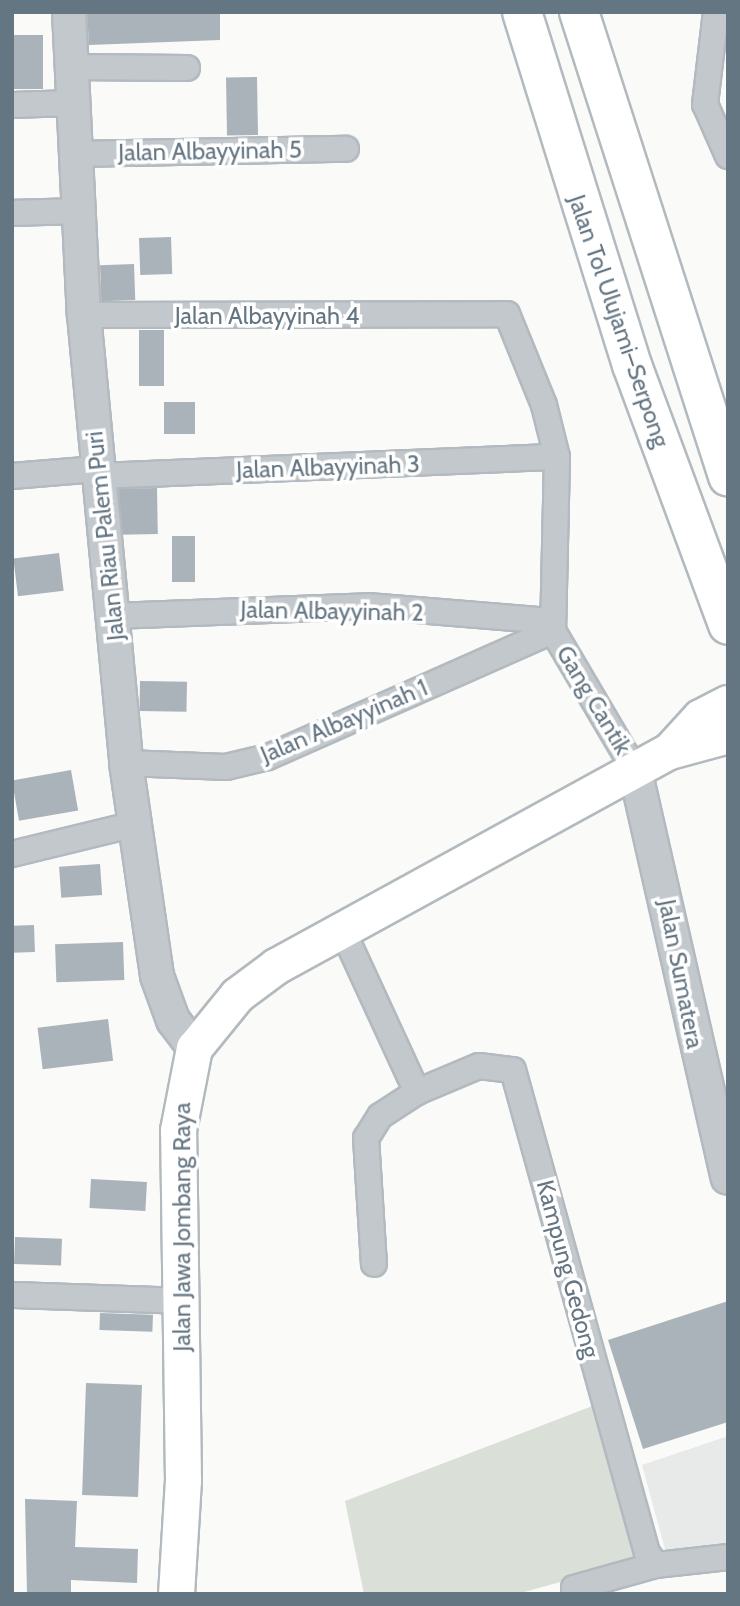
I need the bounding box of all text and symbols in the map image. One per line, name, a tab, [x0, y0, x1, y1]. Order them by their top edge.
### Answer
street label: Jalan Albayyinah 5	[118, 135, 302, 167]
street label: Jalan Tol Ulujami–Serpong	[562, 191, 676, 451]
street label: Jalan Albayyinah 4	[175, 302, 359, 330]
street label: Jalan Riau Palem Puri	[80, 430, 130, 642]
street label: Jalan Albayyinah 3	[236, 449, 420, 485]
street label: Jalan Albayyinah 2	[240, 595, 424, 627]
street label: Gang Cantik	[550, 640, 638, 760]
street label: Jalan Albayyinah 1	[256, 673, 432, 769]
street label: Jalan Sumatera	[652, 897, 710, 1051]
street label: Jalan Jawa Jombang Raya	[168, 1102, 196, 1352]
street label: Kampung Gedong	[530, 1177, 606, 1361]

